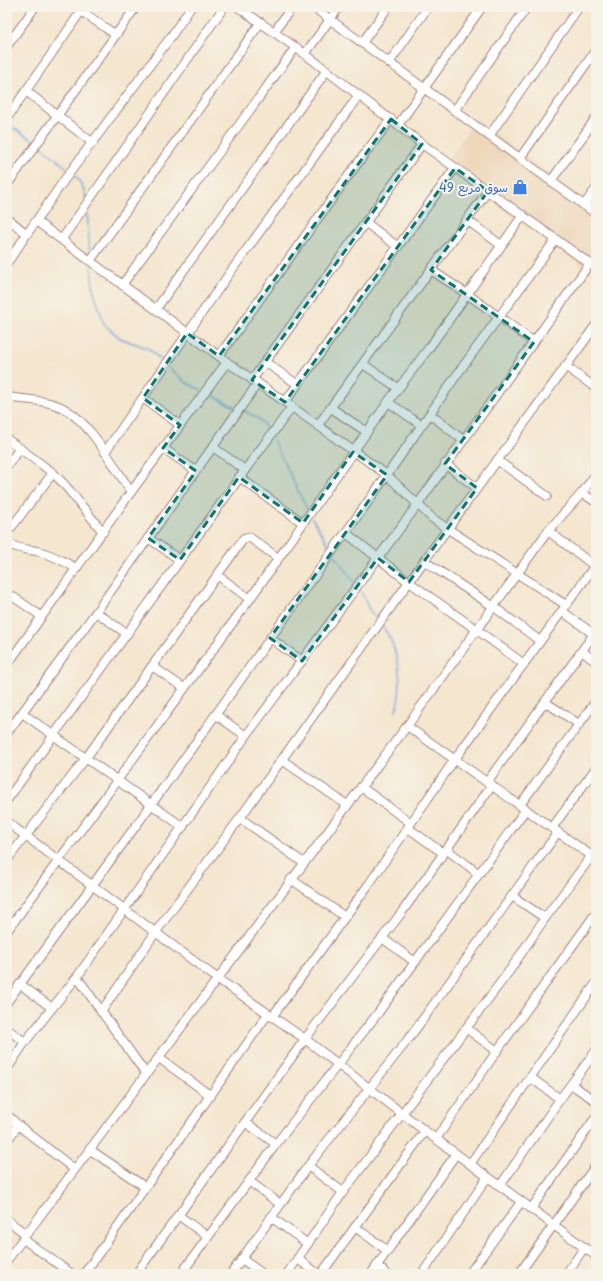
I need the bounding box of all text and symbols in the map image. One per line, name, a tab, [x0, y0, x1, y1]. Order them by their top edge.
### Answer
place label: سوق مربع 49	[439, 178, 508, 197]
shop icon: سوق مربع 49	[511, 178, 529, 196]

